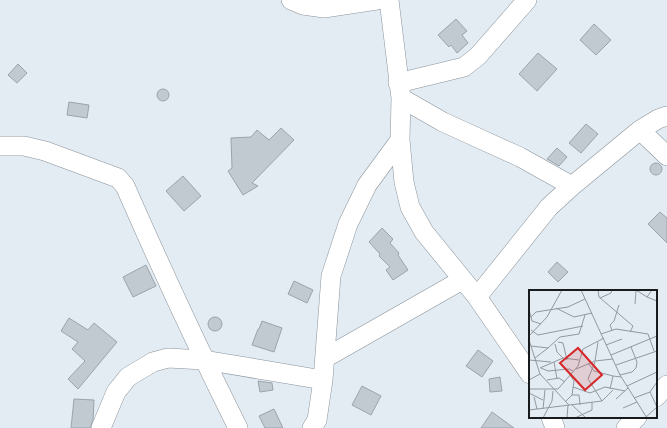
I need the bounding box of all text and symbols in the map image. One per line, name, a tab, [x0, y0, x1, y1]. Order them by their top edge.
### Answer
inset map	[529, 290, 657, 418]

